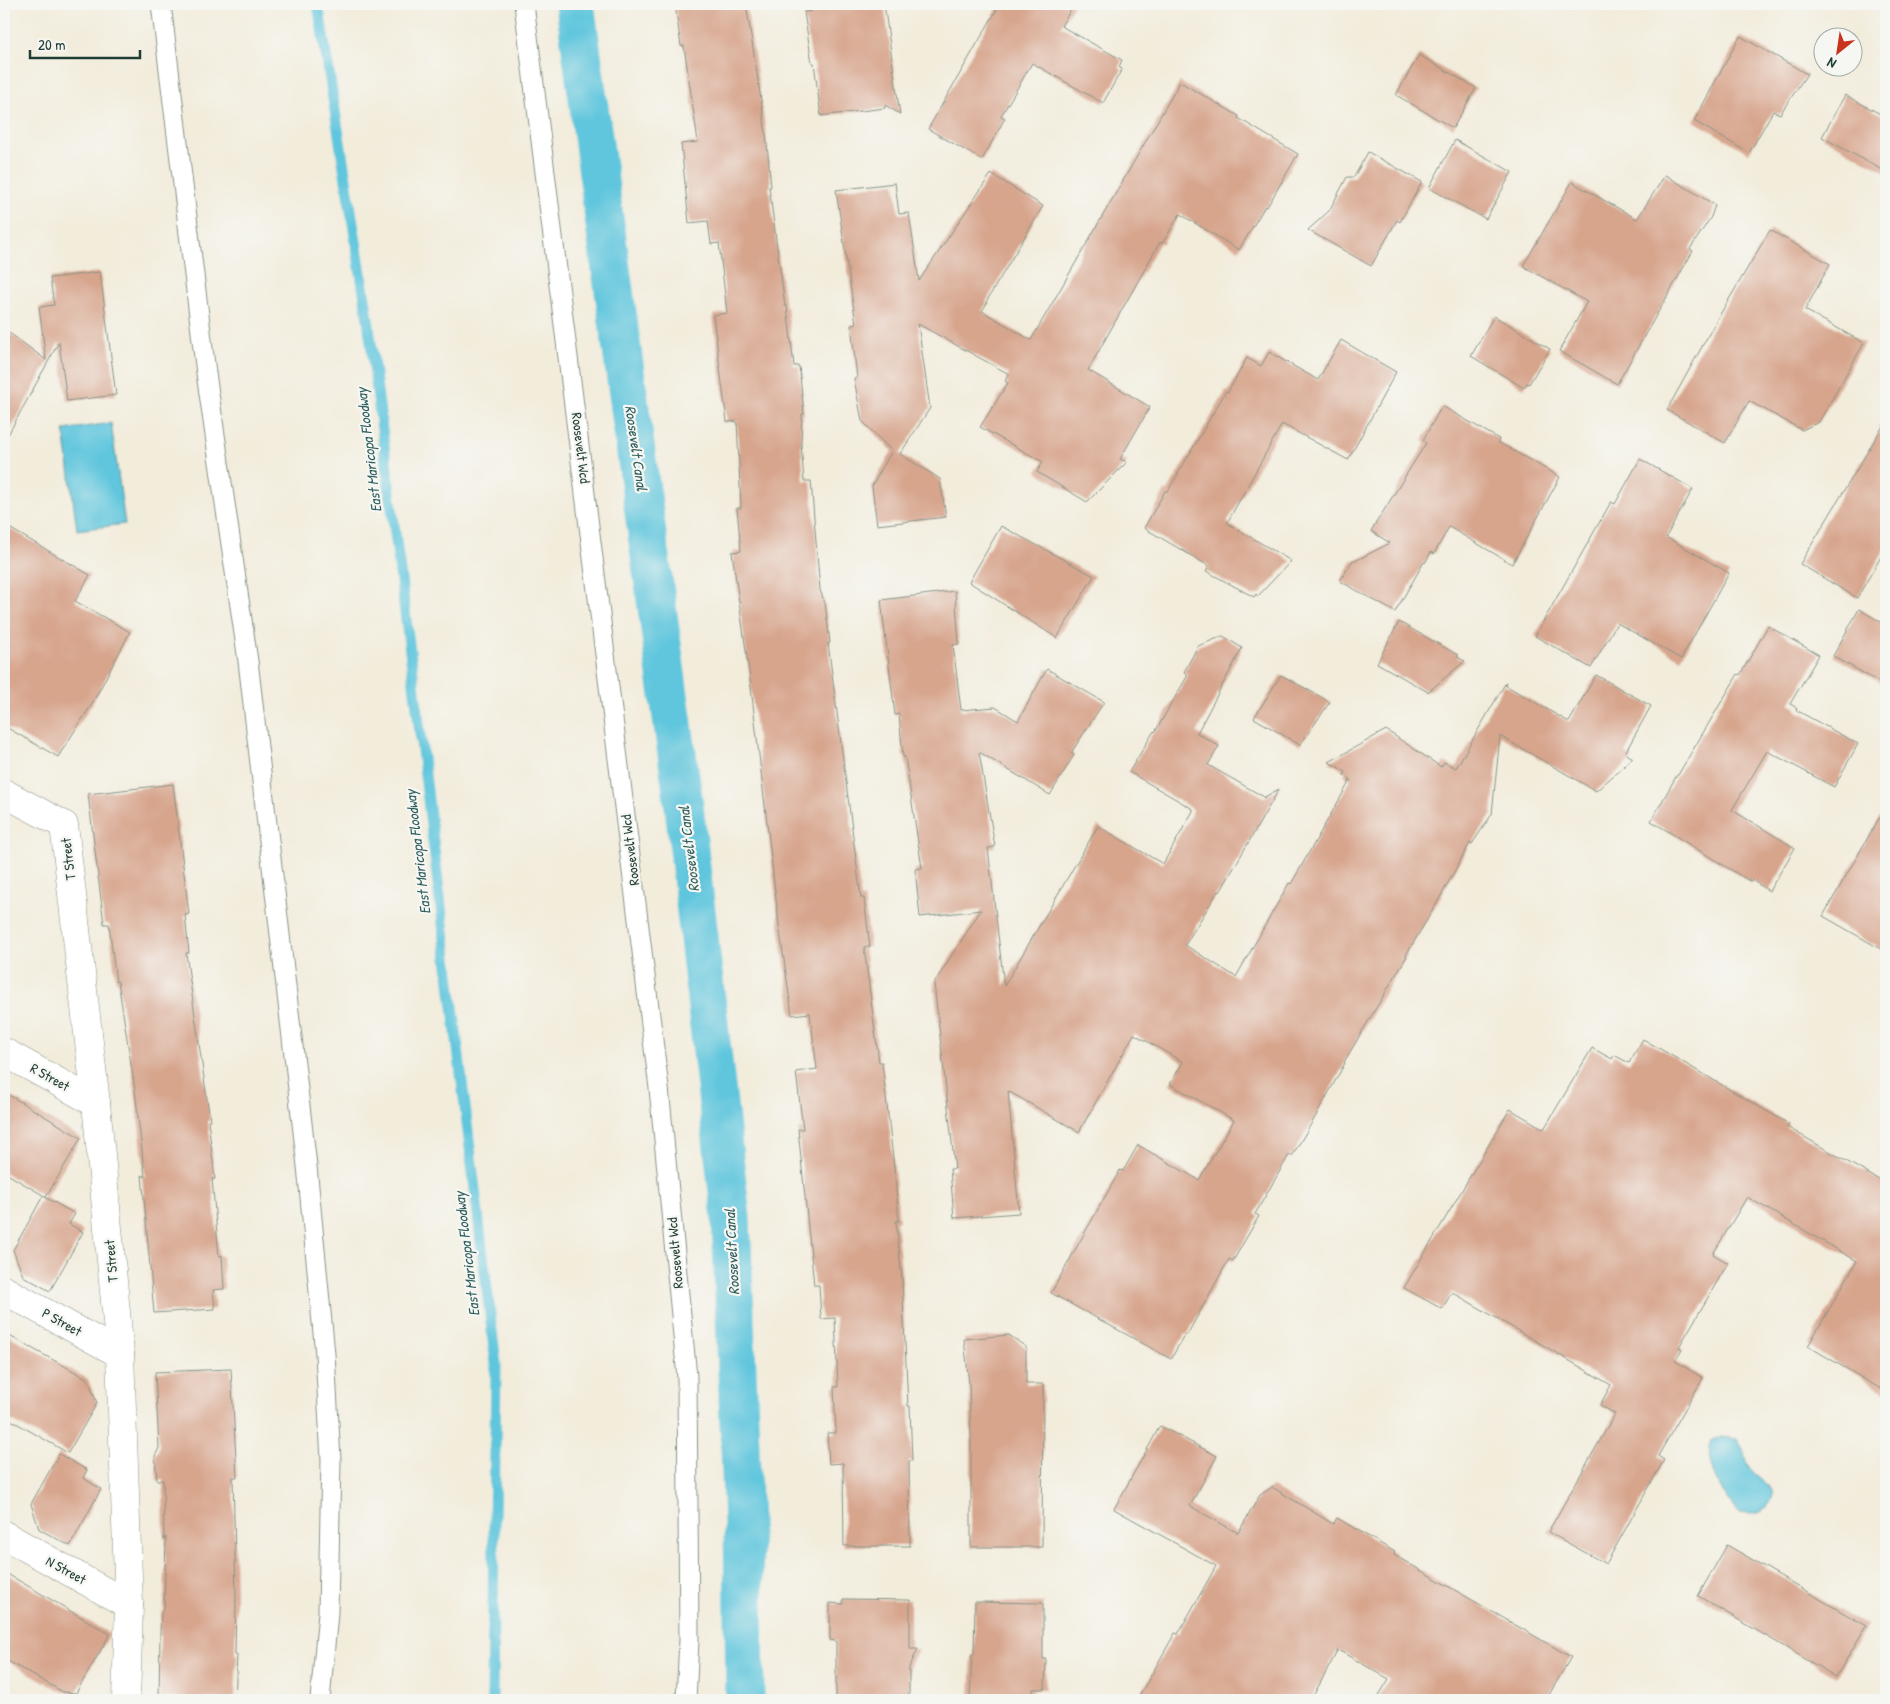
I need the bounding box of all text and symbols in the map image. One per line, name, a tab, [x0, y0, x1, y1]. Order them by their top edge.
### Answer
scale bar	[30, 28, 140, 60]
north arrow	[1812, 28, 1862, 78]
text: 20 m	[38, 34, 65, 55]
text: N	[1823, 53, 1839, 74]
water label: East Maricopa Floodway	[350, 385, 387, 513]
water label: Roosevelt Canal	[620, 404, 653, 493]
street label: Roosevelt Wcd	[568, 412, 595, 485]
water label: East Maricopa Floodway	[399, 787, 436, 915]
water label: Roosevelt Canal	[673, 804, 704, 893]
street label: Roosevelt Wcd	[616, 813, 643, 886]
street label: T Street	[55, 837, 80, 881]
street label: R Street	[27, 1058, 73, 1095]
water label: East Maricopa Floodway	[448, 1189, 485, 1317]
water label: Roosevelt Canal	[719, 1208, 744, 1296]
street label: Roosevelt Wcd	[662, 1216, 687, 1289]
street label: T Street	[99, 1239, 122, 1283]
street label: P Street	[39, 1303, 86, 1340]
street label: N Street	[43, 1551, 90, 1588]

